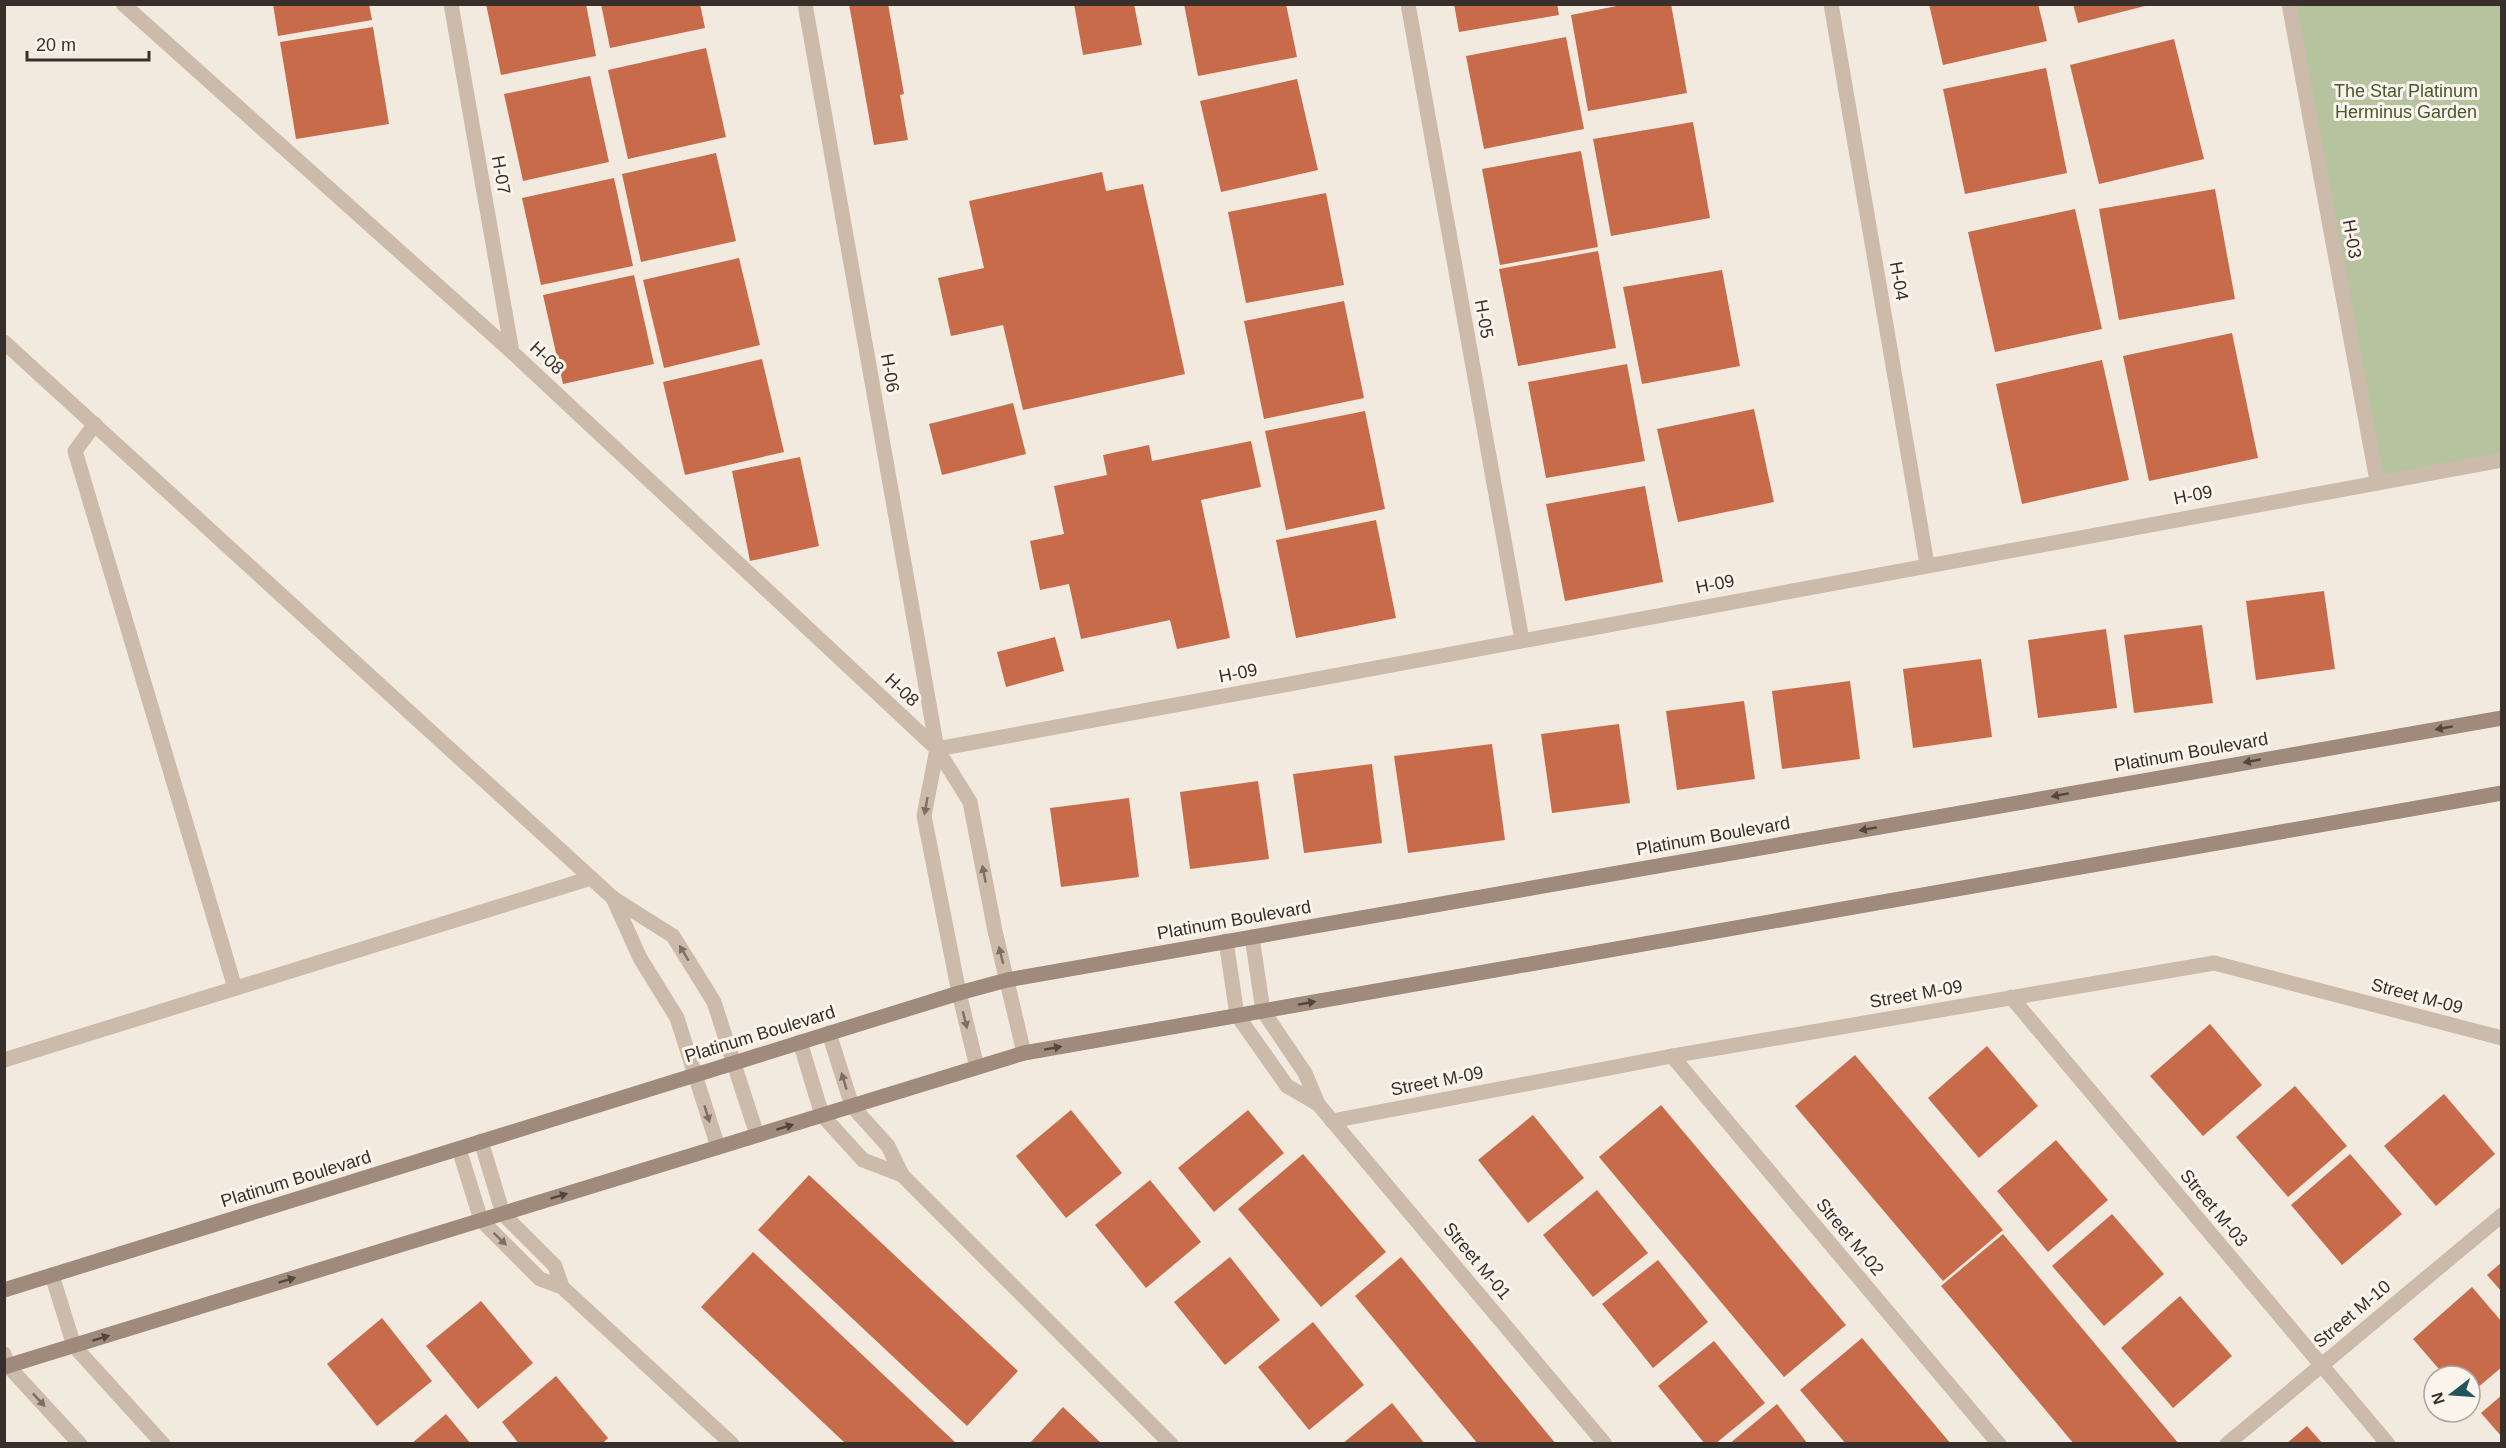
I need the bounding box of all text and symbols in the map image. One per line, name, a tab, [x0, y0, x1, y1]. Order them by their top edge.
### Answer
scale bar	[27, 24, 148, 62]
text: 20 m	[36, 35, 76, 55]
park label: The Star Platinum Herminus Garden	[2334, 81, 2478, 122]
street label: H-07	[488, 154, 514, 196]
street label: H-03	[2339, 218, 2365, 260]
street label: H-04	[1886, 260, 1912, 302]
street label: H-05	[1471, 298, 1497, 340]
street label: H-08	[526, 337, 568, 379]
street label: H-06	[877, 352, 903, 394]
street label: H-09	[2172, 481, 2214, 509]
street label: H-09	[1694, 570, 1736, 598]
street label: H-09	[1217, 659, 1259, 687]
street label: H-08	[881, 669, 923, 711]
one-way arrow	[2434, 723, 2453, 732]
street label: Platinum Boulevard	[2112, 729, 2270, 775]
one-way arrow	[2242, 757, 2261, 766]
one-way arrow	[2050, 791, 2069, 800]
one-way arrow	[921, 797, 930, 816]
street label: Platinum Boulevard	[1634, 813, 1792, 859]
one-way arrow	[1858, 825, 1877, 834]
one-way arrow	[979, 864, 988, 883]
street label: Platinum Boulevard	[1155, 897, 1313, 943]
one-way arrow	[678, 944, 689, 961]
one-way arrow	[996, 946, 1006, 965]
street label: Street M-09	[2369, 974, 2465, 1018]
street label: Street M-09	[1868, 976, 1964, 1012]
one-way arrow	[1298, 998, 1317, 1007]
street label: Platinum Boulevard	[682, 1002, 838, 1066]
one-way arrow	[961, 1010, 971, 1029]
one-way arrow	[1043, 1043, 1062, 1052]
street label: Street M-09	[1389, 1062, 1485, 1100]
one-way arrow	[839, 1072, 848, 1090]
one-way arrow	[703, 1105, 712, 1123]
one-way arrow	[776, 1122, 794, 1131]
street label: Platinum Boulevard	[218, 1147, 374, 1211]
street label: Street M-03	[2176, 1166, 2252, 1250]
one-way arrow	[550, 1191, 568, 1200]
street label: Street M-02	[1812, 1195, 1888, 1279]
street label: Street M-01	[1439, 1219, 1515, 1303]
one-way arrow	[492, 1232, 507, 1246]
one-way arrow	[278, 1275, 296, 1284]
street label: Street M-10	[2310, 1276, 2394, 1352]
one-way arrow	[92, 1333, 110, 1342]
north arrow	[2422, 1364, 2482, 1424]
text: N	[2428, 1390, 2448, 1406]
one-way arrow	[32, 1392, 45, 1407]

